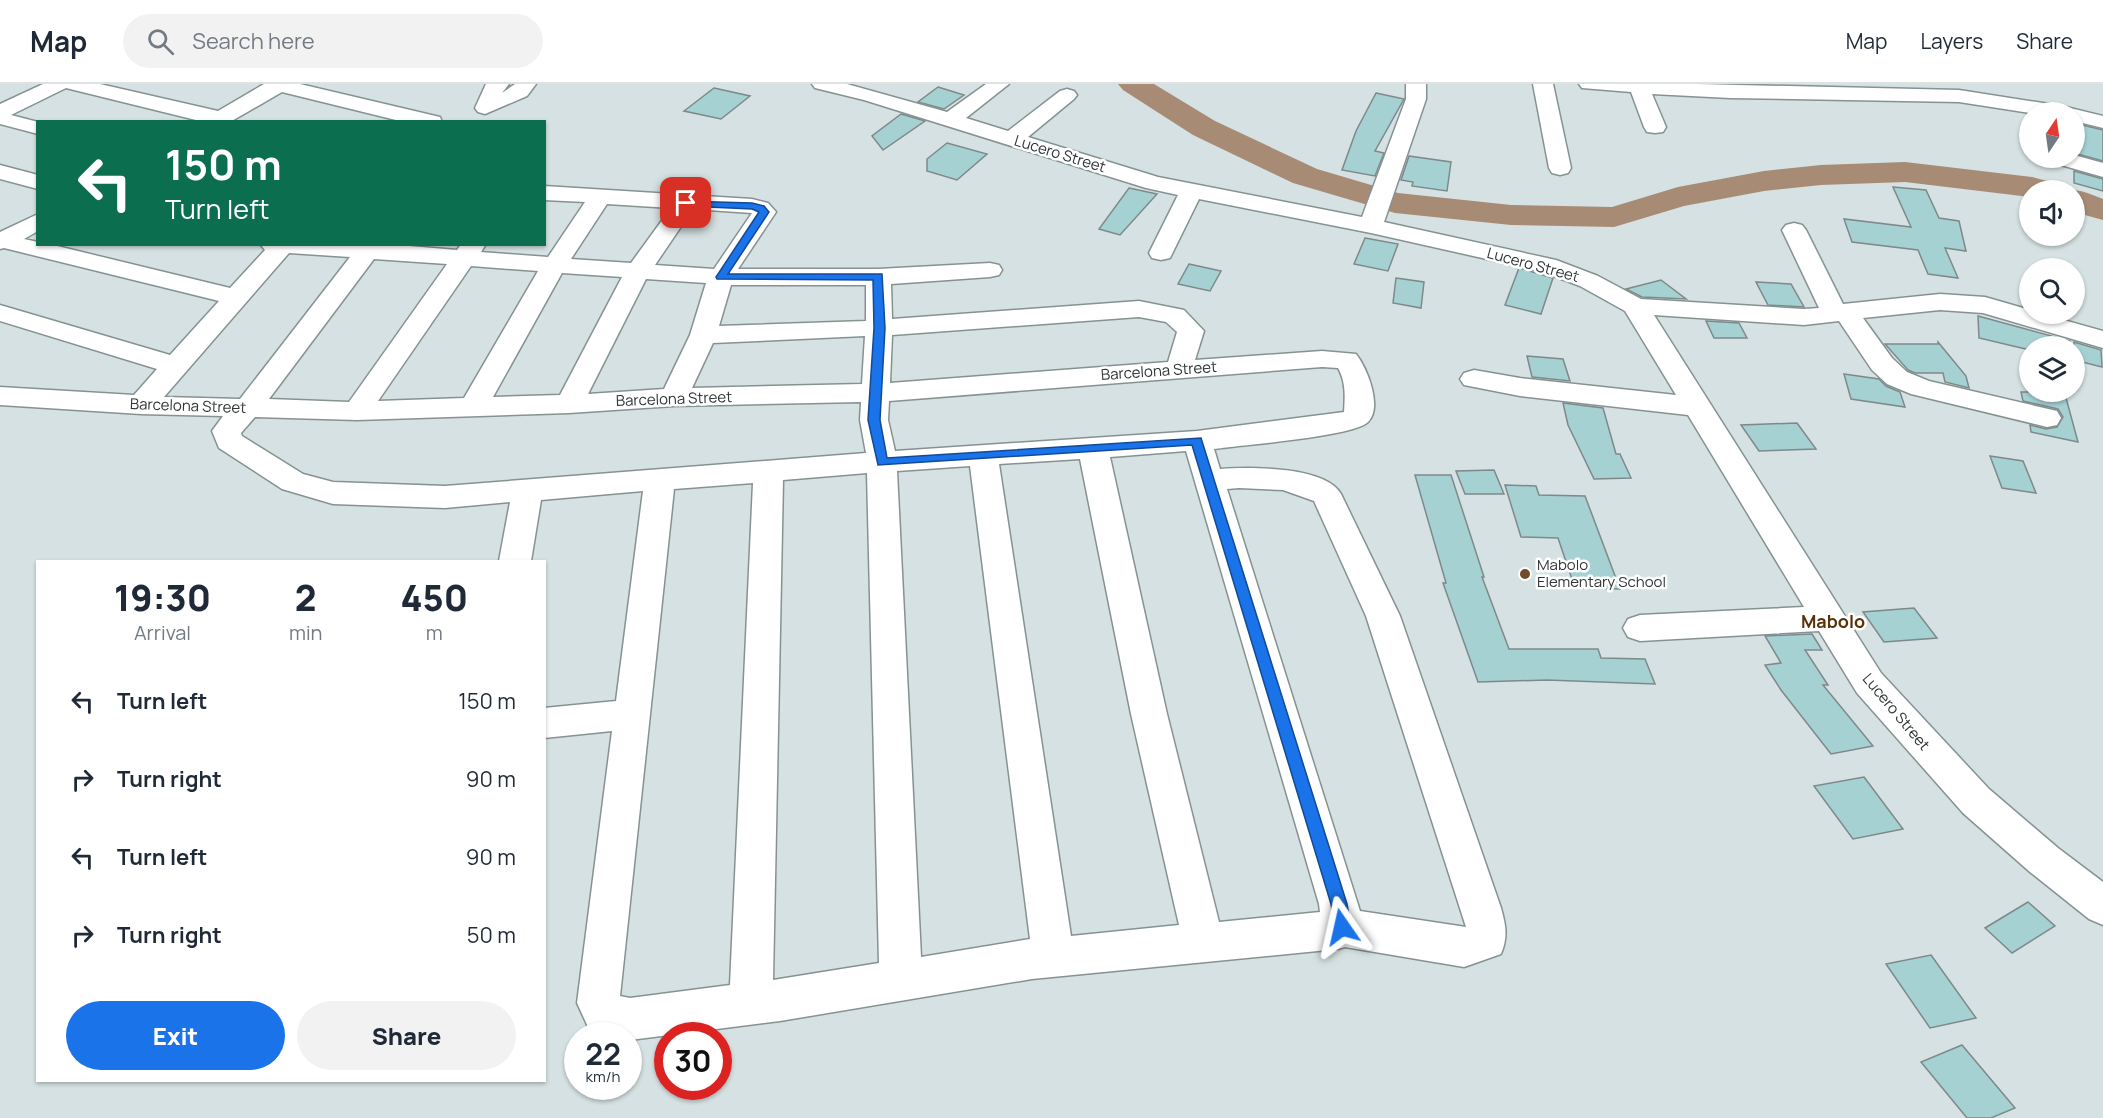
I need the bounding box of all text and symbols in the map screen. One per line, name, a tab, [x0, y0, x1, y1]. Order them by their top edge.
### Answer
search box	[123, 14, 543, 68]
text: Map	[30, 22, 87, 60]
icon: search	[144, 25, 177, 58]
text: Search here	[192, 26, 315, 56]
text: Map	[1846, 27, 1887, 55]
text: Layers	[1920, 27, 1983, 55]
text: Share	[2016, 27, 2073, 55]
north arrow	[2019, 102, 2085, 168]
map controls	[2019, 102, 2085, 402]
street label: Lucero Street	[1012, 130, 1108, 177]
text: 150 m	[165, 135, 282, 193]
icon: left	[66, 144, 144, 222]
pin	[660, 177, 711, 228]
button: sound	[2019, 180, 2085, 246]
icon: arrive	[669, 186, 702, 219]
text: Turn left	[165, 190, 269, 227]
street label: Lucero Street	[1485, 242, 1582, 287]
button: search	[2019, 258, 2085, 324]
button: layers	[2019, 336, 2085, 402]
street label: Barcelona Street	[1100, 356, 1218, 385]
street label: Barcelona Street	[615, 386, 732, 411]
street label: Barcelona Street	[130, 393, 247, 418]
place label: Mabolo Elementary School	[1537, 554, 1666, 592]
marker: Mabolo Elementary School	[1518, 567, 1532, 581]
text: 19:30	[114, 573, 211, 622]
text: 2	[295, 573, 317, 622]
text: 450	[400, 573, 468, 622]
district label: Mabolo	[1801, 609, 1865, 633]
text: Arrival	[134, 619, 191, 646]
text: min	[289, 619, 323, 646]
text: m	[426, 619, 443, 646]
street label: Lucero Street	[1858, 669, 1935, 755]
icon: left	[66, 685, 99, 718]
text: Turn left	[117, 686, 207, 716]
text: 150 m	[458, 686, 516, 716]
icon: right	[66, 763, 99, 796]
text: Turn right	[117, 764, 222, 794]
text: 90 m	[466, 764, 516, 794]
icon: left	[66, 841, 99, 874]
text: Turn left	[117, 842, 207, 872]
text: 90 m	[466, 842, 516, 872]
position arrow	[1310, 895, 1374, 959]
icon: right	[66, 919, 99, 952]
text: Turn right	[117, 920, 222, 950]
text: 50 m	[467, 920, 516, 950]
button: Exit	[66, 1001, 285, 1070]
button: Share	[297, 1001, 516, 1070]
speed limit sign: 30	[654, 1022, 732, 1100]
text: 22	[585, 1033, 621, 1074]
text: km/h	[586, 1066, 620, 1087]

